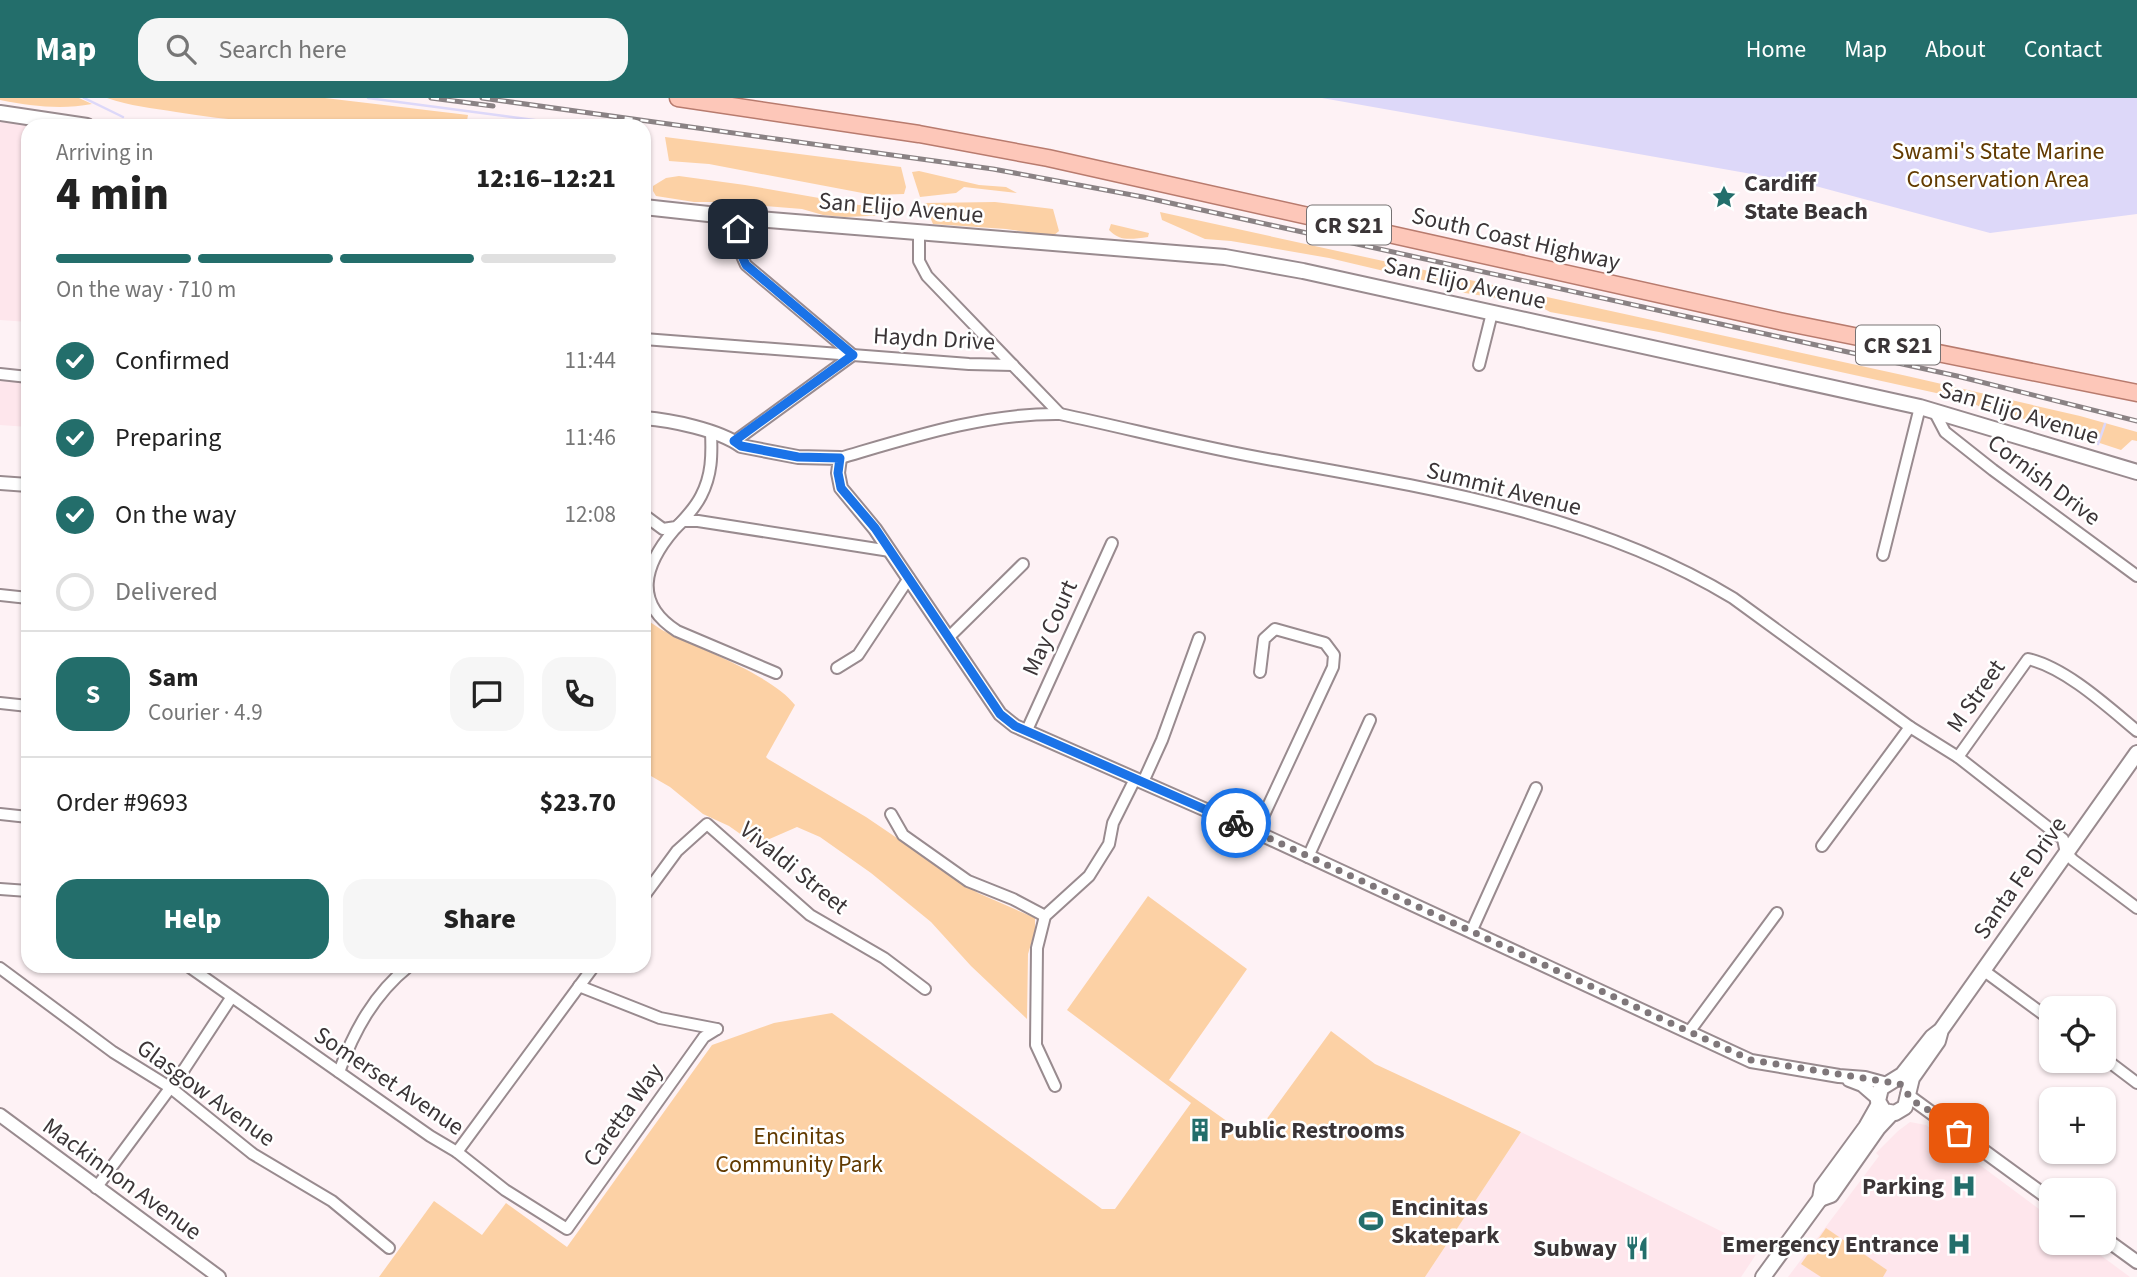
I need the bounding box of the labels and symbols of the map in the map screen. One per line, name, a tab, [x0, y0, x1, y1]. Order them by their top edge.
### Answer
park label: Swami's State Marine Conservation Area	[1892, 134, 2105, 197]
place label: Cardiff State Beach	[1744, 166, 1868, 229]
street label: San Elijo Avenue	[817, 183, 985, 233]
place icon: Cardiff State Beach	[1710, 183, 1738, 211]
street label: South Coast Highway	[1408, 198, 1624, 280]
pin	[708, 199, 768, 259]
road number: CR S21	[1307, 206, 1391, 244]
street label: San Elijo Avenue	[1381, 247, 1549, 319]
street label: Haydn Drive	[872, 318, 996, 360]
road number: CR S21	[1856, 326, 1940, 364]
street label: San Elijo Avenue	[1935, 372, 2103, 454]
street label: Cornish Drive	[1980, 426, 2108, 534]
street label: Summit Avenue	[1423, 453, 1585, 525]
street label: May Court	[1013, 574, 1087, 682]
street label: M Street	[1938, 652, 2014, 740]
courier	[1201, 788, 1271, 858]
street label: Santa Fe Drive	[1965, 809, 2075, 947]
street label: Vivaldi Street	[732, 813, 856, 923]
street label: Somerset Avenue	[307, 1018, 471, 1144]
street label: Glasgow Avenue	[129, 1031, 283, 1155]
street label: Caretta Way	[574, 1056, 672, 1174]
pin	[1929, 1103, 1989, 1163]
street label: Mackinnon Avenue	[35, 1109, 209, 1249]
place label: Public Restrooms	[1220, 1113, 1405, 1148]
building icon: Public Restrooms	[1186, 1116, 1214, 1144]
park label: Encinitas Community Park	[715, 1119, 883, 1182]
place label: Parking	[1862, 1169, 1944, 1204]
hospital icon: Parking	[1950, 1172, 1978, 1200]
place label: Encinitas Skatepark	[1391, 1190, 1500, 1253]
sports icon: Encinitas Skatepark	[1357, 1207, 1385, 1235]
place label: Emergency Entrance	[1722, 1227, 1939, 1262]
hospital icon: Emergency Entrance	[1945, 1230, 1973, 1258]
place label: Subway	[1533, 1231, 1617, 1266]
restaurant icon: Subway	[1623, 1234, 1651, 1262]

